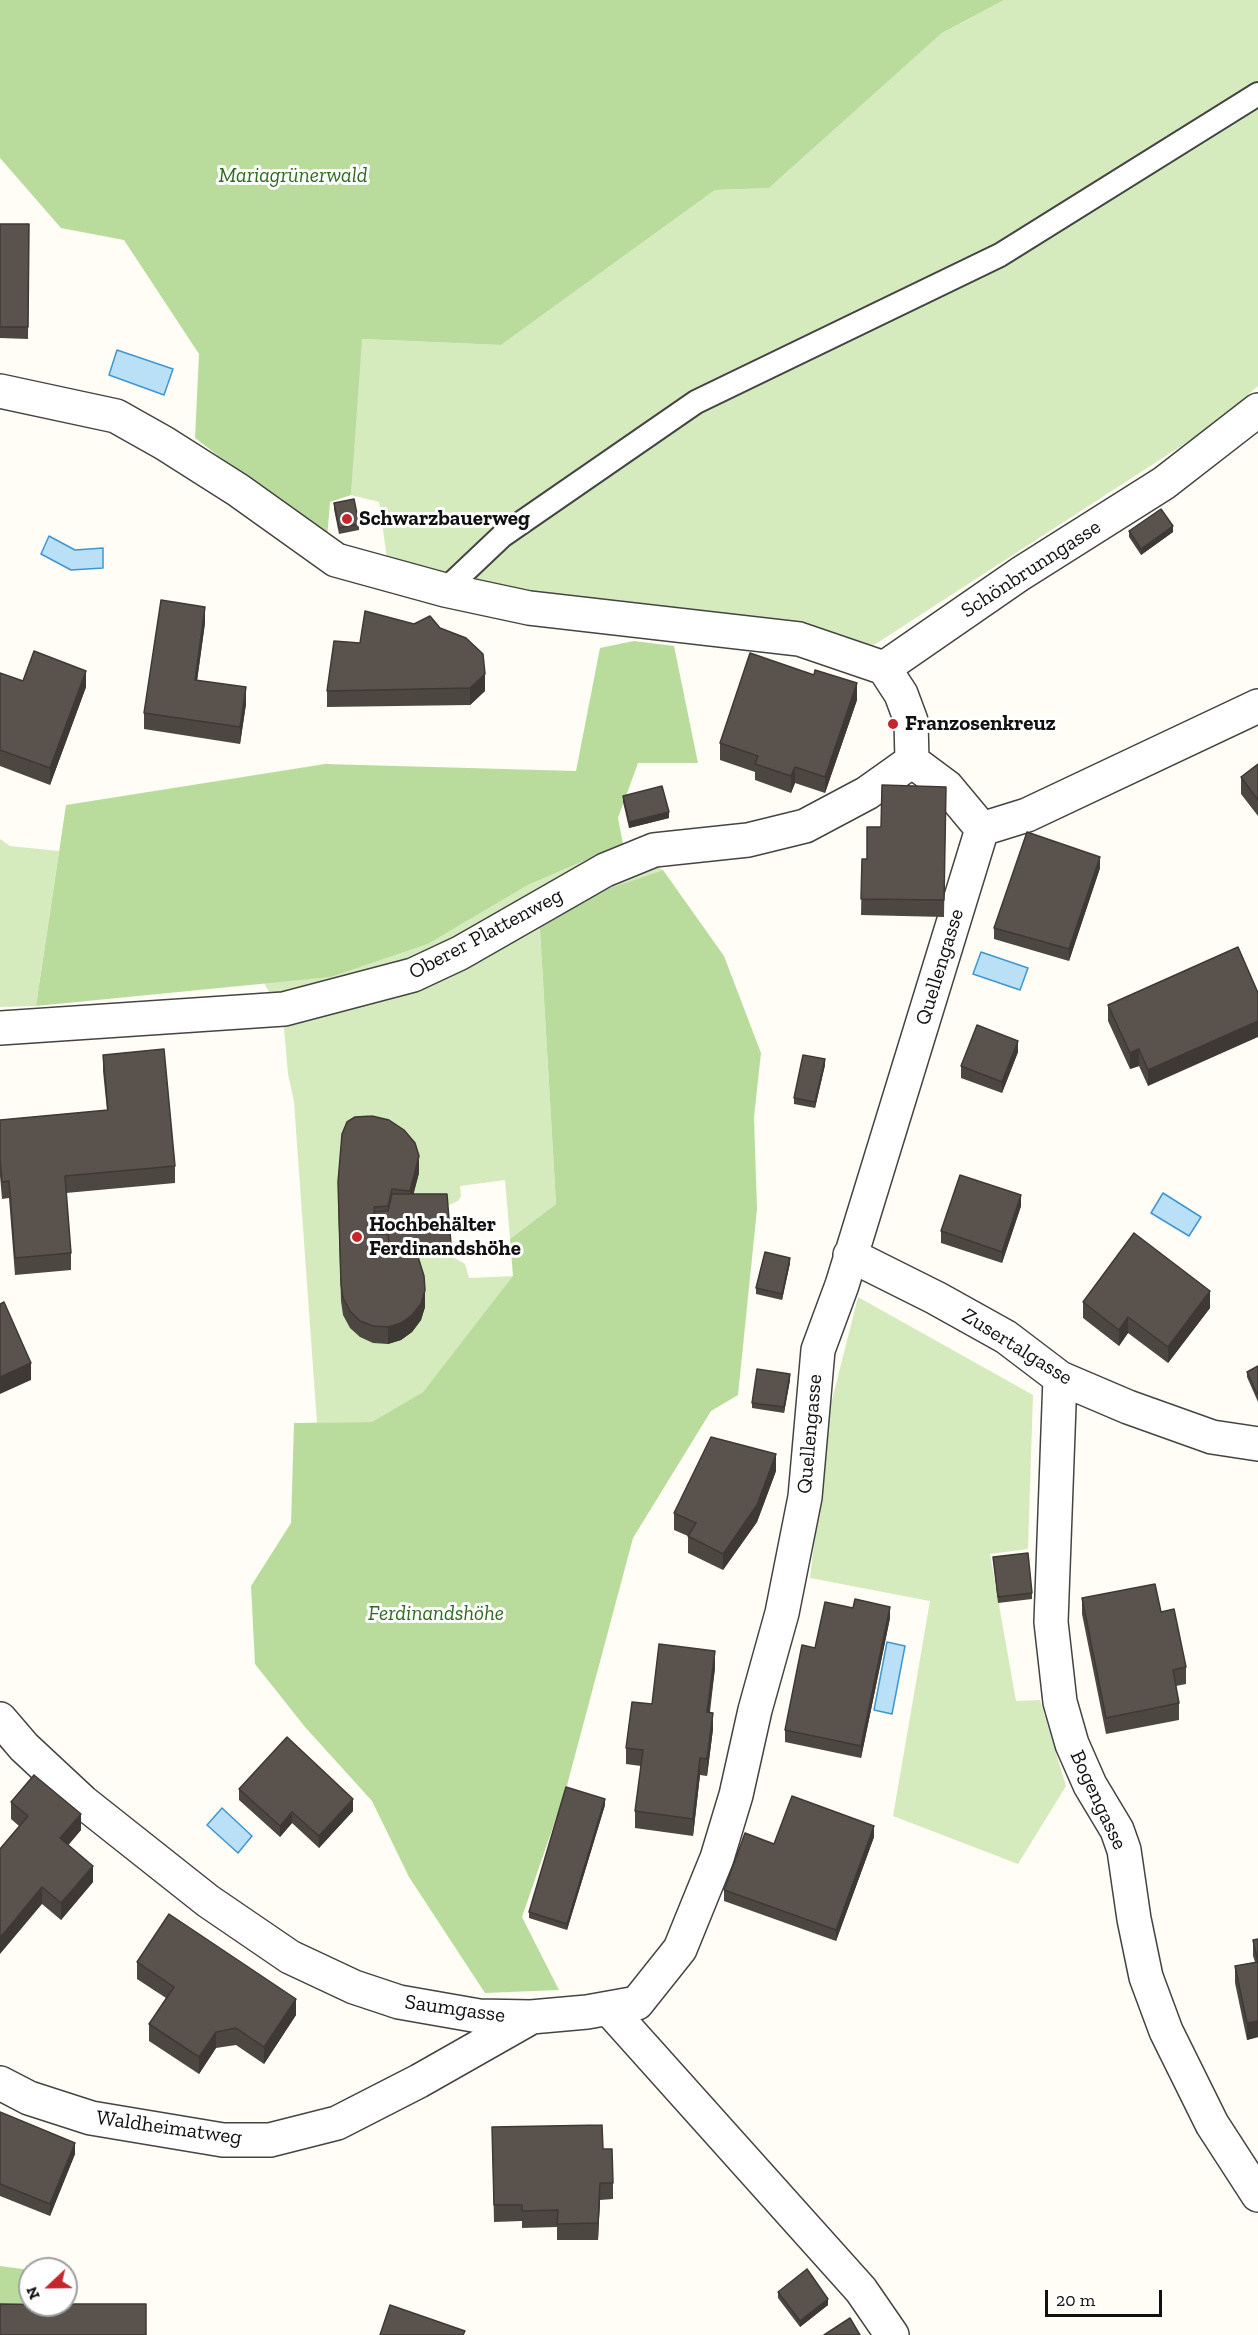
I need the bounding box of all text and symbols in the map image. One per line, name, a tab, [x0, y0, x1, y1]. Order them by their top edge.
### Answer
park label: Mariagrünerwald	[219, 163, 367, 189]
place label: Schwarzbauerweg	[359, 506, 530, 532]
marker: Schwarzbauerweg	[340, 512, 354, 526]
street label: Schönbrunngasse	[957, 515, 1105, 623]
place label: Franzosenkreuz	[905, 711, 1056, 737]
marker: Franzosenkreuz	[886, 717, 900, 731]
street label: Oberer Plattenweg	[405, 883, 567, 985]
street label: Quellengasse	[910, 906, 970, 1028]
place label: Hochbehälter Ferdinandshöhe	[369, 1212, 521, 1262]
marker: Hochbehälter Ferdinandshöhe	[350, 1230, 364, 1244]
street label: Zusertalgasse	[957, 1303, 1077, 1391]
street label: Quellengasse	[792, 1373, 828, 1495]
park label: Ferdinandshöhe	[368, 1601, 504, 1627]
street label: Bogengasse	[1064, 1746, 1132, 1854]
street label: Saumgasse	[403, 1989, 507, 2029]
street label: Waldheimatweg	[95, 2105, 243, 2151]
north arrow	[18, 2257, 78, 2317]
scale bar	[1048, 2278, 1165, 2316]
text: N	[22, 2284, 44, 2302]
text: 20 m	[1056, 2289, 1095, 2311]

